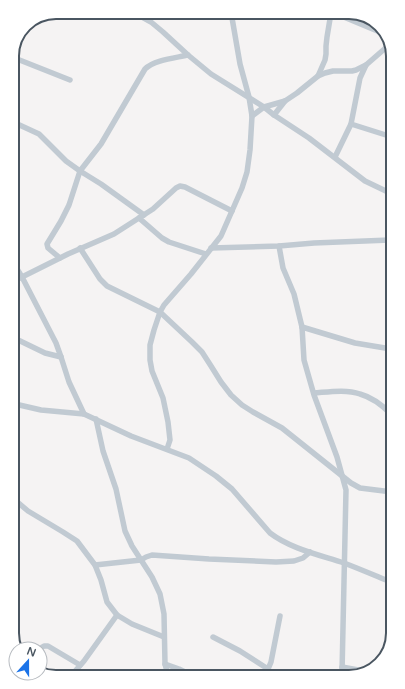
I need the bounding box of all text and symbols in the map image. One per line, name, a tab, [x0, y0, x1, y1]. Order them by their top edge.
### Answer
north arrow	[8, 641, 48, 681]
text: N	[25, 644, 38, 660]

